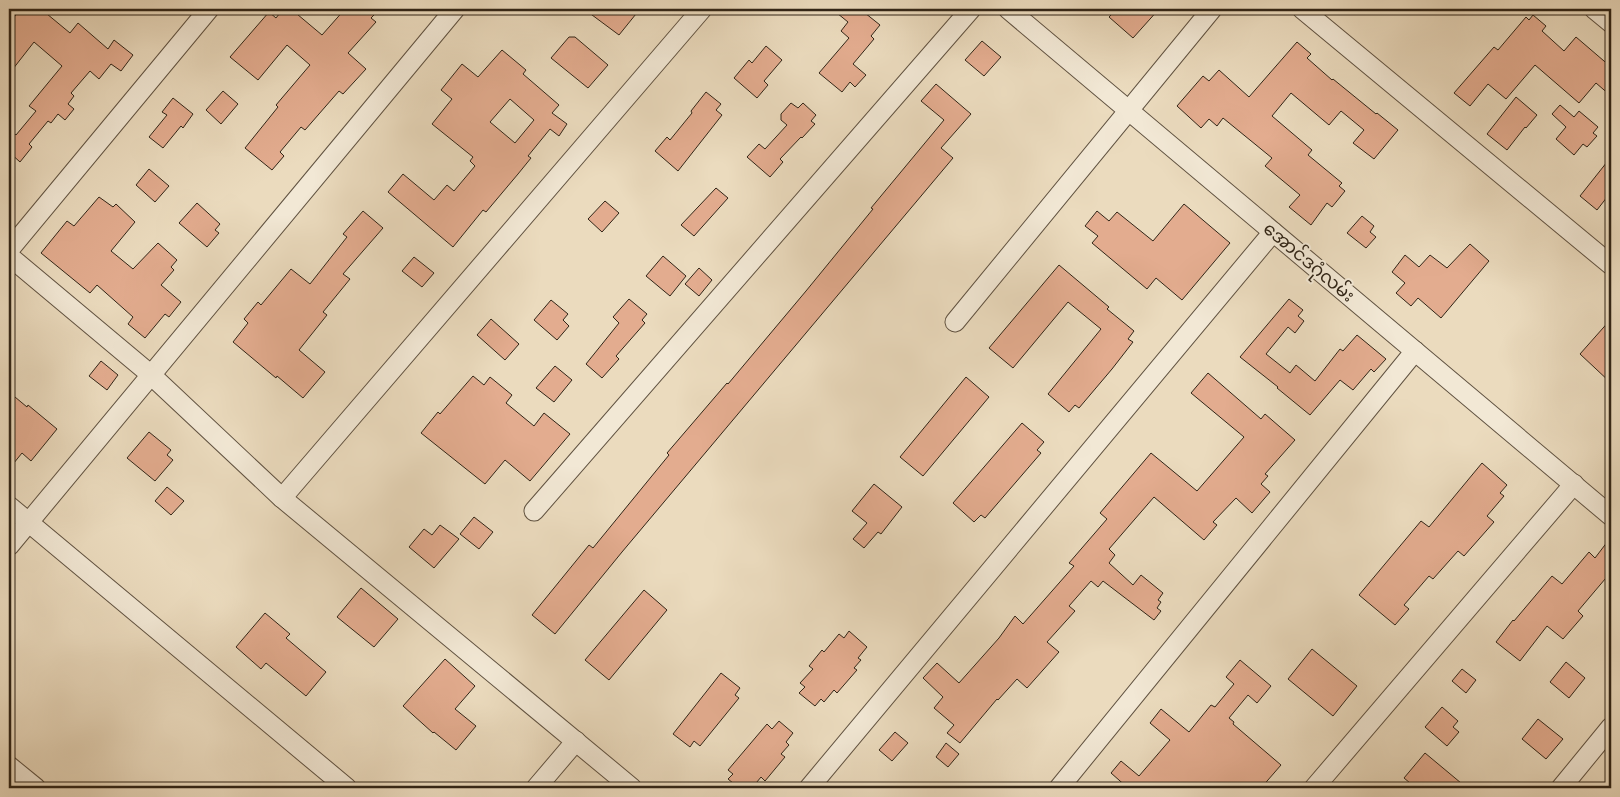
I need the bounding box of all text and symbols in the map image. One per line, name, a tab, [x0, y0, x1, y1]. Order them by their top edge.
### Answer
street label: အောင်ဒဂုံလမ်း	[1256, 216, 1360, 310]

